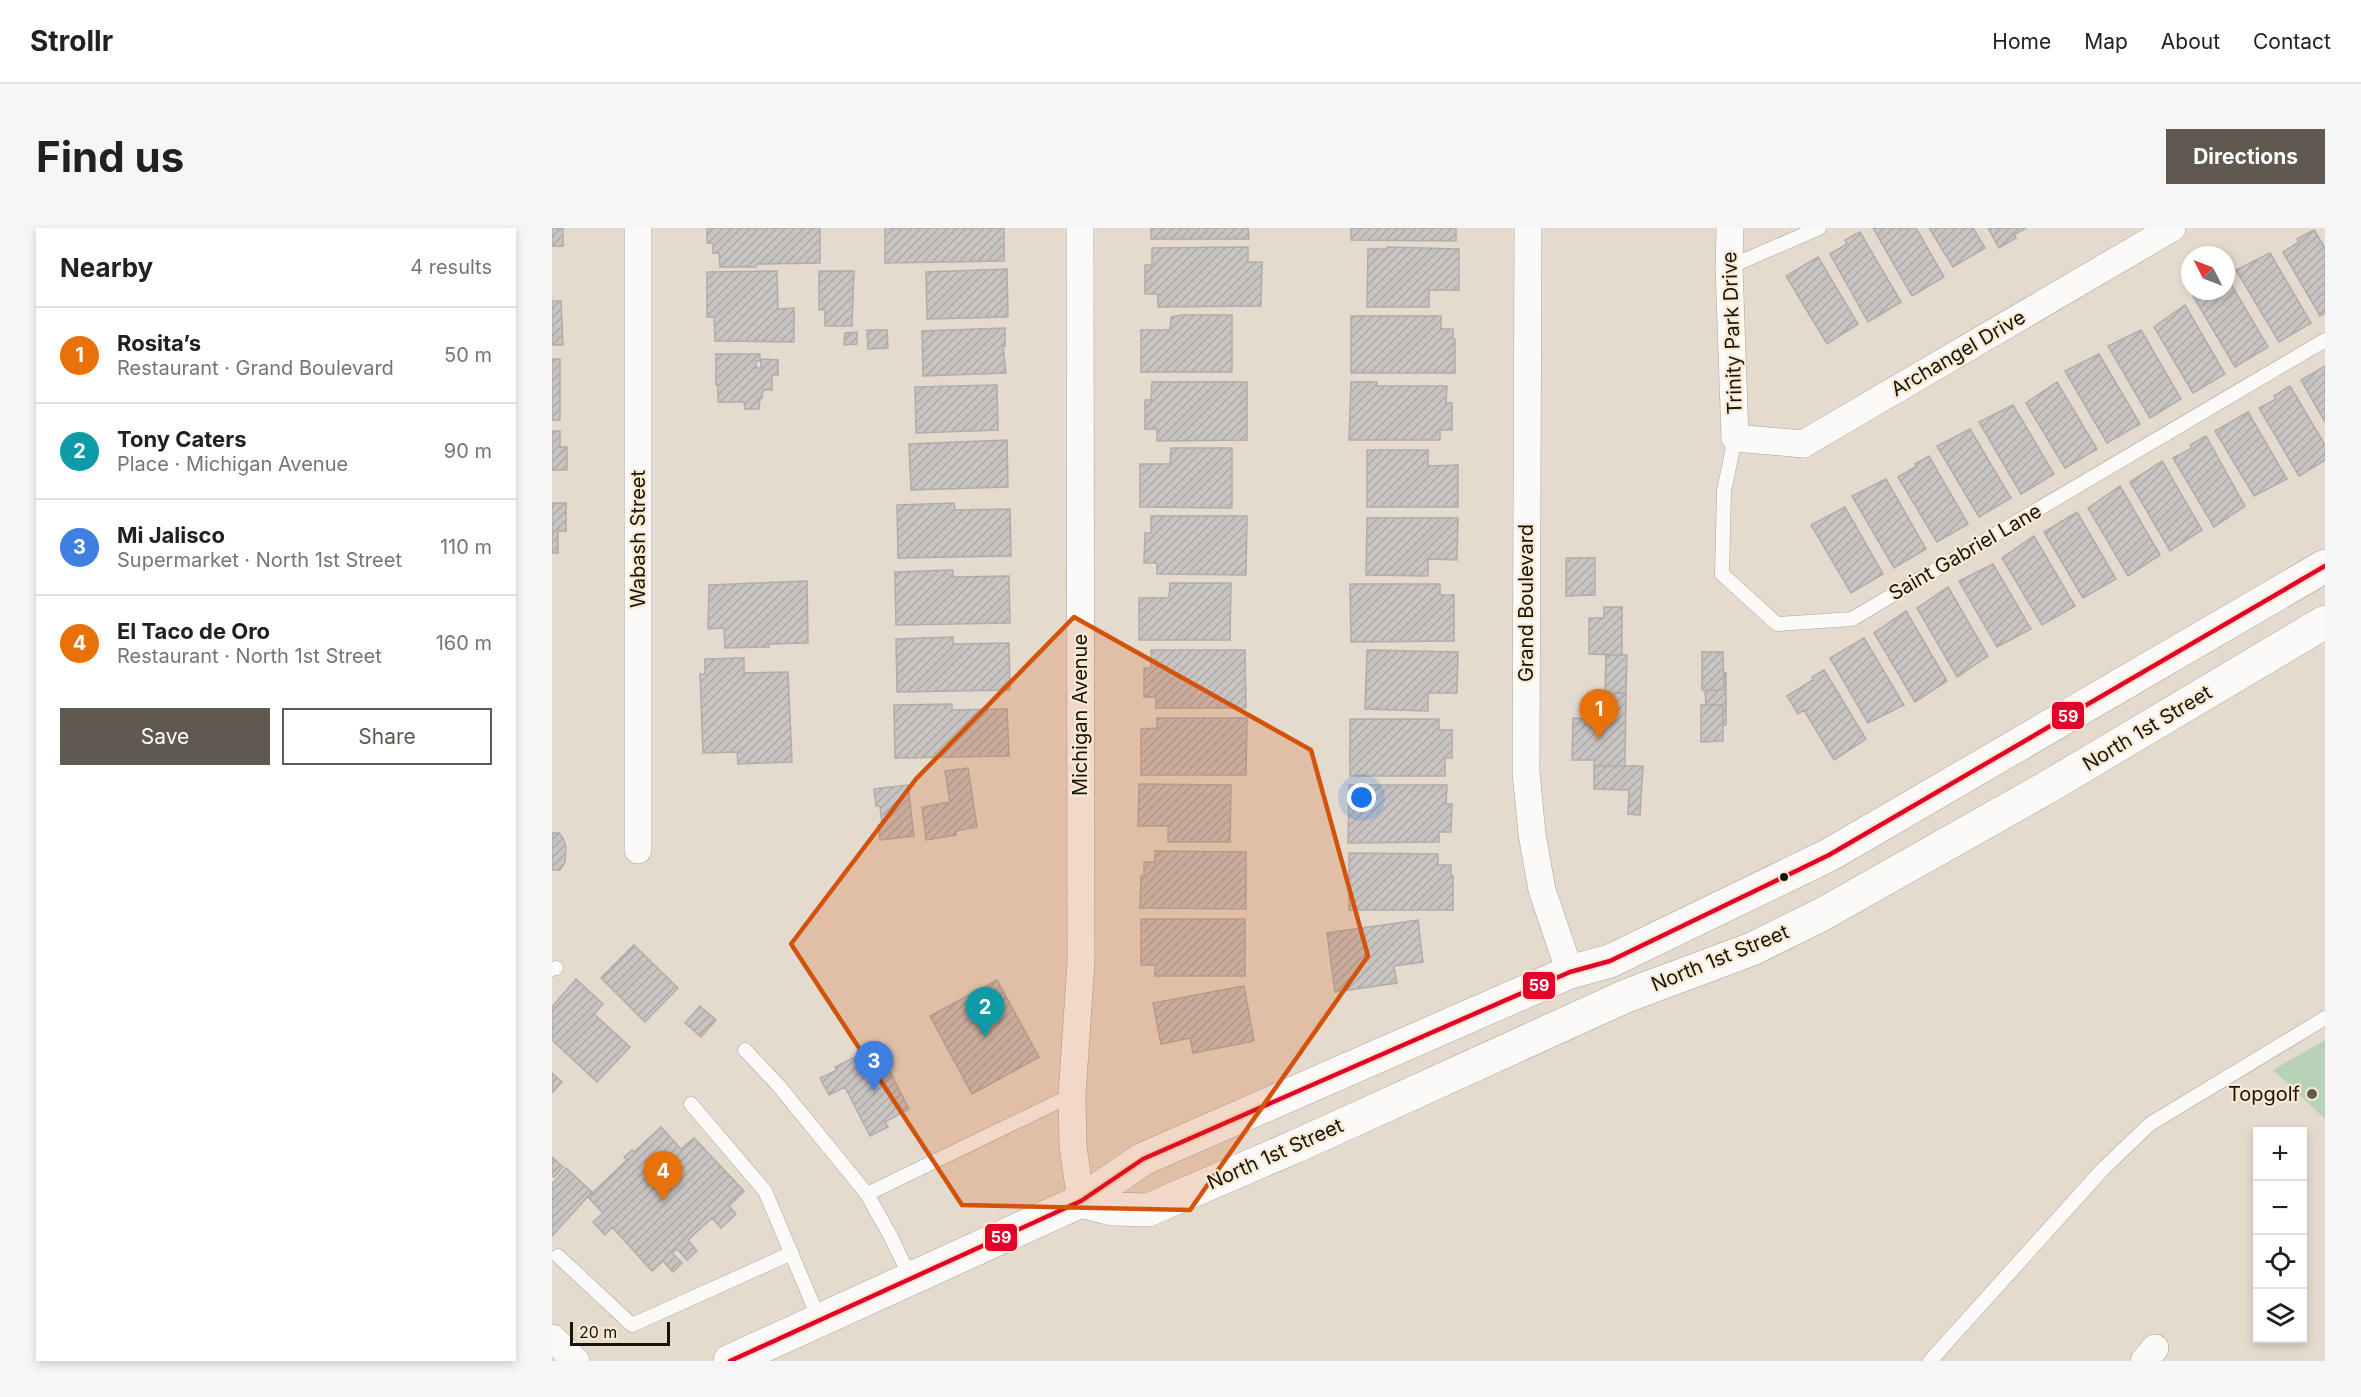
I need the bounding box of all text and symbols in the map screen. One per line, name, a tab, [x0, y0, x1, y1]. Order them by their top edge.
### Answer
text: Strollr	[30, 24, 113, 58]
text: Home	[1992, 29, 2051, 54]
text: Map	[2084, 29, 2128, 54]
text: About	[2161, 29, 2220, 54]
text: Contact	[2253, 29, 2331, 54]
button: Directions	[2166, 129, 2325, 184]
text: Find us	[36, 131, 184, 182]
north arrow	[2181, 246, 2235, 300]
street label: Trinity Park Drive	[1717, 251, 1747, 415]
text: Nearby	[60, 252, 153, 283]
text: 4 results	[410, 255, 492, 279]
street label: Archangel Drive	[1886, 305, 2030, 401]
text: Rosita’s	[117, 330, 201, 356]
text: 1	[75, 343, 84, 367]
text: 50 m	[444, 343, 492, 367]
text: Restaurant · Grand Boulevard	[117, 356, 394, 380]
text: Tony Caters	[117, 426, 247, 452]
text: 2	[73, 439, 86, 463]
text: 90 m	[444, 439, 492, 463]
text: Place · Michigan Avenue	[117, 452, 348, 476]
street label: Wabash Street	[626, 470, 650, 608]
street label: Saint Gabriel Lane	[1884, 499, 2046, 605]
text: Mi Jalisco	[117, 522, 225, 548]
street label: Grand Boulevard	[1514, 524, 1538, 682]
text: 3	[73, 535, 86, 559]
text: 110 m	[440, 535, 492, 559]
text: Supermarket · North 1st Street	[117, 548, 402, 572]
text: El Taco de Oro	[117, 618, 270, 644]
text: 4	[73, 631, 86, 655]
text: 160 m	[436, 631, 492, 655]
street label: Michigan Avenue	[1068, 634, 1092, 796]
text: Restaurant · North 1st Street	[117, 644, 382, 668]
street label: North 1st Street	[2078, 680, 2216, 776]
pin: 1	[1580, 690, 1618, 739]
line badge: 59	[2051, 701, 2085, 730]
text: 59	[2058, 706, 2078, 726]
button: Save	[60, 708, 270, 765]
button: Share	[282, 708, 492, 765]
your location	[1347, 783, 1376, 812]
unlabelled marker	[1778, 871, 1790, 883]
street label: North 1st Street	[1648, 919, 1793, 997]
line badge: 59	[1522, 971, 1556, 1000]
text: 59	[1529, 975, 1549, 995]
pin: 2	[966, 988, 1004, 1037]
pin: 3	[854, 1042, 894, 1091]
place label: Topgolf	[2228, 1082, 2301, 1106]
marker: Topgolf	[2305, 1087, 2319, 1101]
street label: North 1st Street	[1203, 1113, 1347, 1195]
map controls	[2253, 1127, 2307, 1343]
button: +	[2253, 1127, 2307, 1181]
pin: 4	[644, 1152, 682, 1201]
button: −	[2253, 1181, 2307, 1235]
line badge: 59	[984, 1223, 1018, 1252]
text: 59	[991, 1227, 1011, 1247]
button: locate	[2253, 1235, 2307, 1289]
button: layers	[2253, 1289, 2307, 1343]
scale bar	[570, 1319, 670, 1346]
text: 20 m	[579, 1322, 617, 1342]

